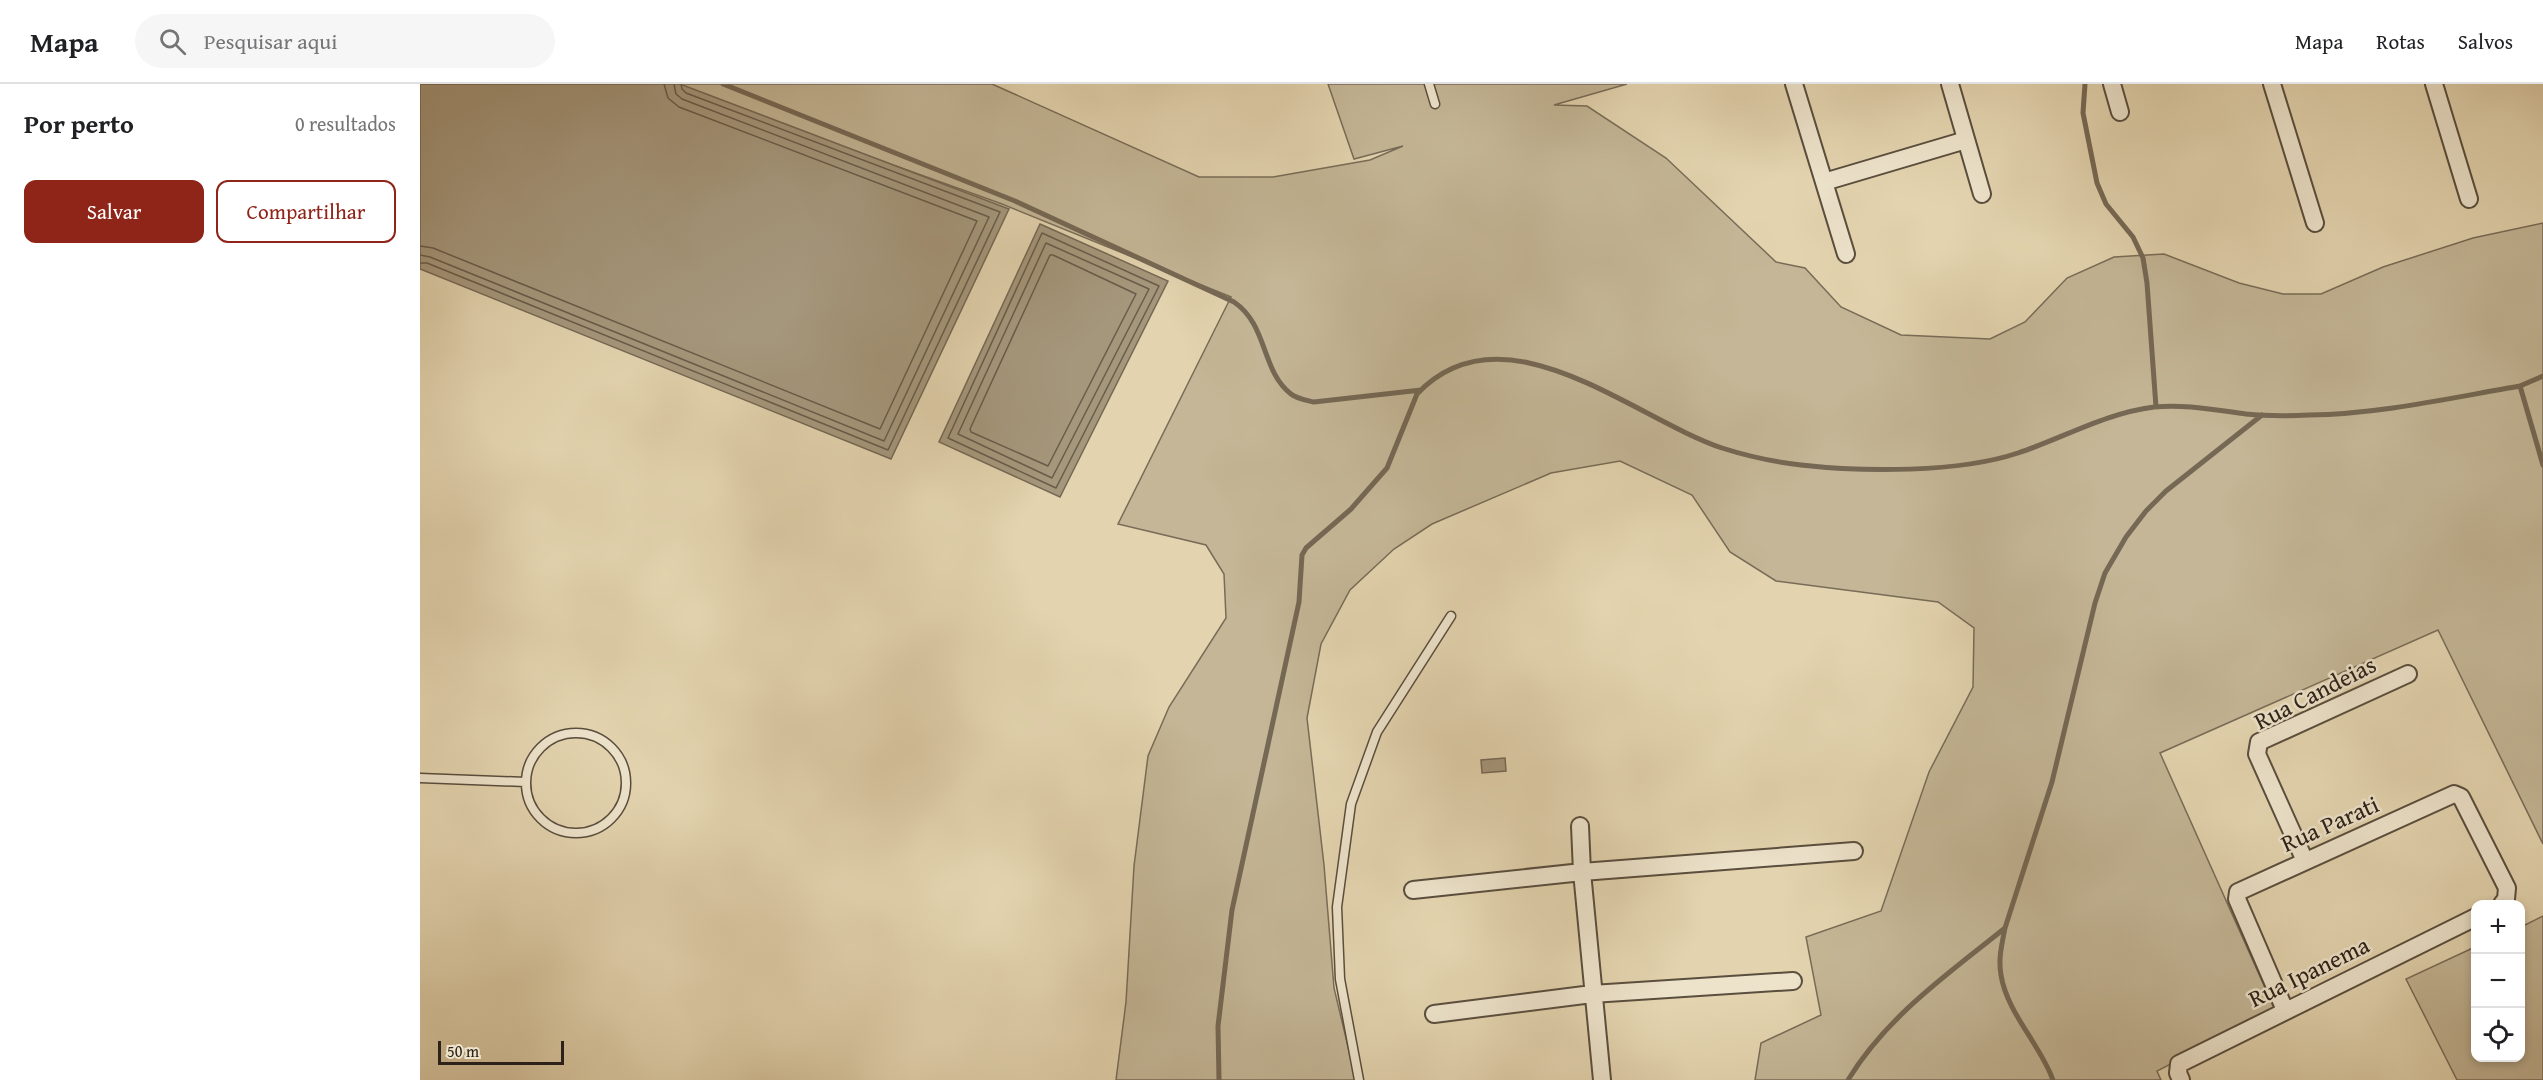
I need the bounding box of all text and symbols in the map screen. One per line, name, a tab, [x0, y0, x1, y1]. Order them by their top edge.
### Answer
search box	[135, 14, 555, 68]
text: Mapa	[30, 21, 99, 62]
icon: search	[156, 25, 189, 58]
text: Pesquisar aqui	[204, 25, 337, 57]
text: Mapa	[2295, 26, 2343, 57]
text: Rotas	[2376, 26, 2425, 57]
text: Salvos	[2458, 26, 2513, 57]
text: Por perto	[24, 104, 134, 143]
text: 0 resultados	[295, 109, 396, 138]
button: Salvar	[24, 180, 204, 243]
button: Compartilhar	[216, 180, 396, 243]
street label: Rua Candeias	[2248, 647, 2382, 738]
street label: Rua Parati	[2275, 786, 2385, 861]
map controls	[2471, 900, 2525, 1062]
button: +	[2471, 900, 2525, 954]
street label: Rua Ipanema	[2242, 927, 2376, 1016]
button: −	[2471, 954, 2525, 1008]
button: locate	[2471, 1008, 2525, 1062]
scale bar	[438, 1038, 564, 1066]
text: 50 m	[447, 1039, 479, 1063]

